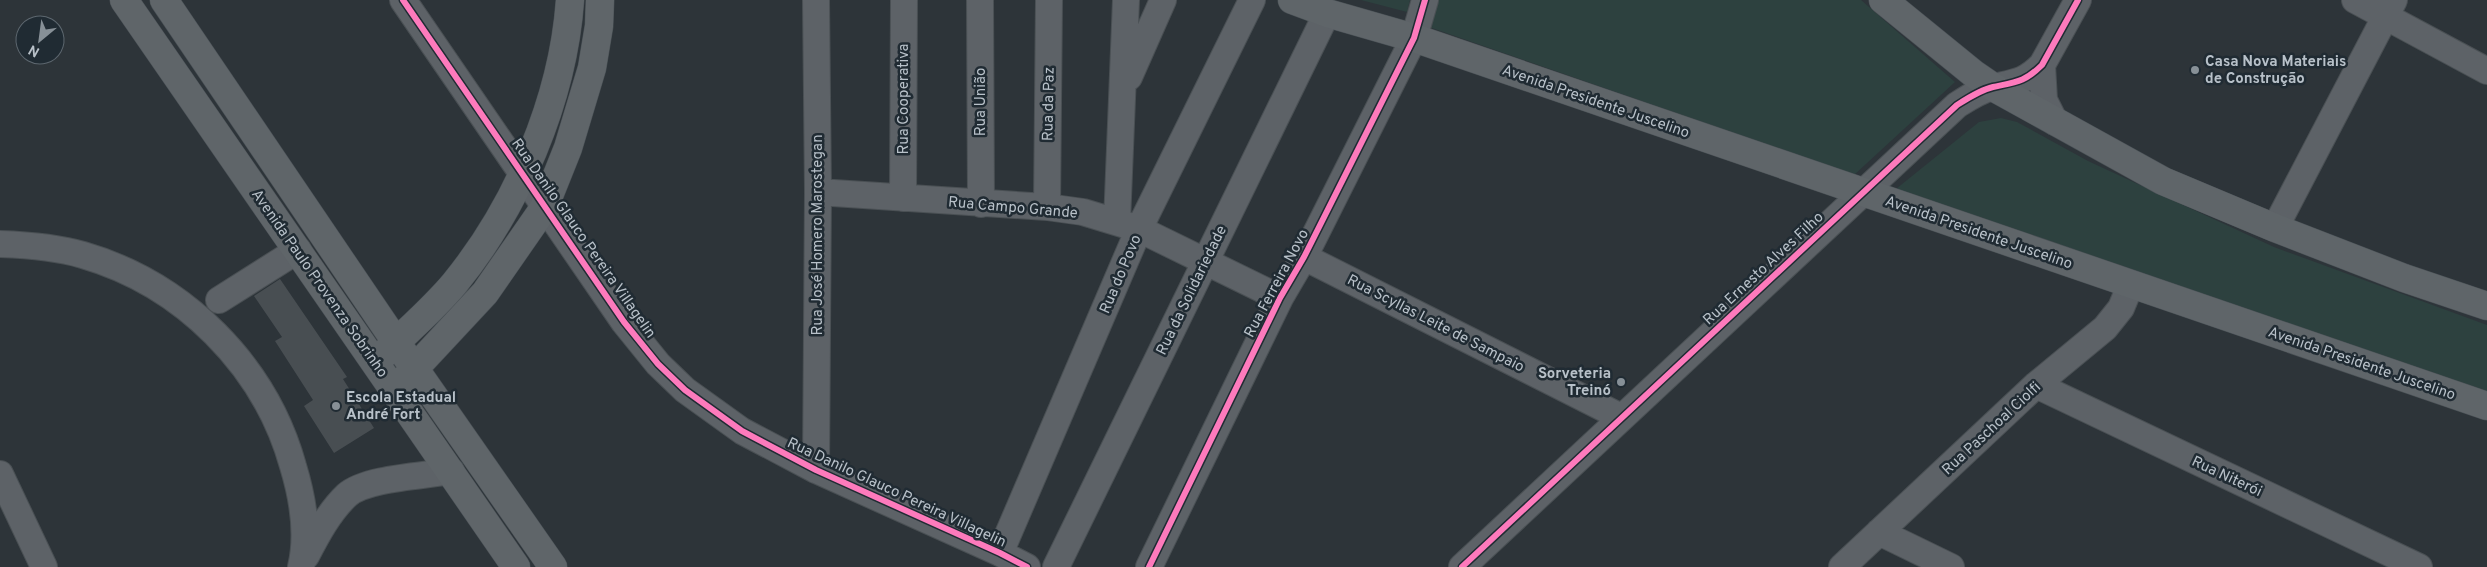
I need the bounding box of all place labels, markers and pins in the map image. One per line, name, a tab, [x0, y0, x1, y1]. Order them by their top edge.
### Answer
place label: Casa Nova Materiais de Construção	[2205, 53, 2346, 89]
marker: Casa Nova Materiais de Construção	[2189, 64, 2201, 76]
place label: Sorveteria Treinó	[1538, 365, 1611, 401]
marker: Sorveteria Treinó	[1615, 376, 1627, 388]
place label: Escola Estadual André Fort	[346, 389, 456, 425]
marker: Escola Estadual André Fort	[330, 400, 342, 412]

